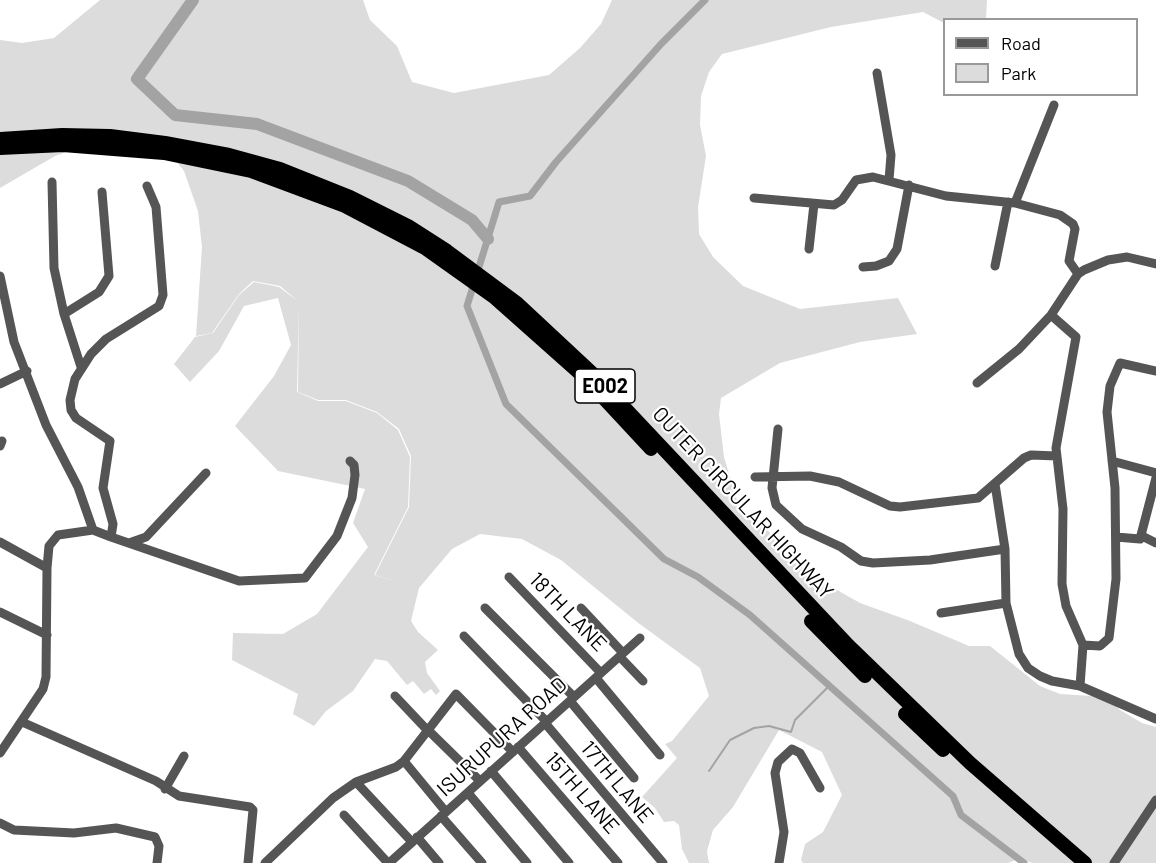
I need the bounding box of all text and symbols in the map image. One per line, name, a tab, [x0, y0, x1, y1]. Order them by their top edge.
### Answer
legend	[943, 18, 1138, 96]
text: Road	[1001, 32, 1041, 54]
text: Park	[1001, 62, 1036, 84]
road number: E002	[575, 369, 635, 403]
street label: OUTER CIRCULAR HIGHWAY	[647, 402, 839, 604]
street label: 18TH LANE	[524, 567, 612, 657]
street label: ISURUPURA ROAD	[432, 672, 572, 802]
street label: 17TH LANE	[575, 736, 659, 828]
street label: 15TH LANE	[540, 747, 624, 839]

